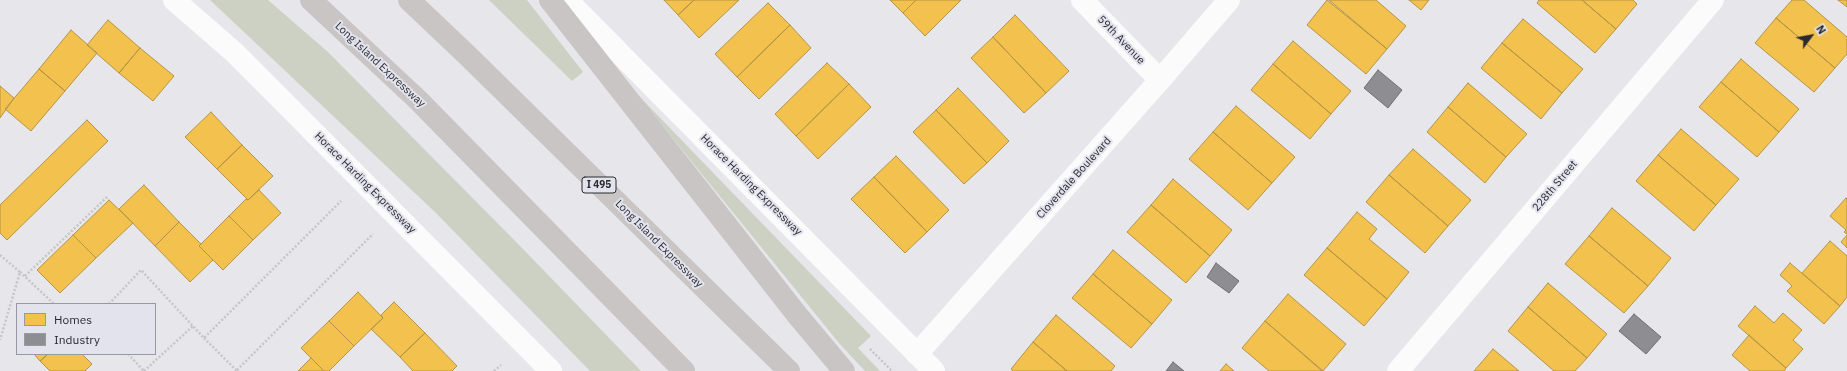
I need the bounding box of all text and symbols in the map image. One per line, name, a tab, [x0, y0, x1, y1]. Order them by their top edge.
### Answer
street label: 59th Avenue	[1094, 13, 1148, 67]
north arrow	[1791, 16, 1831, 56]
street label: Long Island Expressway	[332, 20, 428, 110]
text: N	[1813, 23, 1829, 37]
street label: Horace Harding Expressway	[312, 130, 418, 236]
street label: Horace Harding Expressway	[698, 132, 804, 238]
street label: Cloverdale Boulevard	[1034, 135, 1114, 221]
street label: 228th Street	[1530, 158, 1580, 214]
road number: I 495	[582, 177, 616, 193]
street label: Long Island Expressway	[612, 197, 706, 291]
legend	[16, 303, 156, 355]
text: Homes	[54, 312, 92, 327]
text: Industry	[54, 332, 100, 347]

